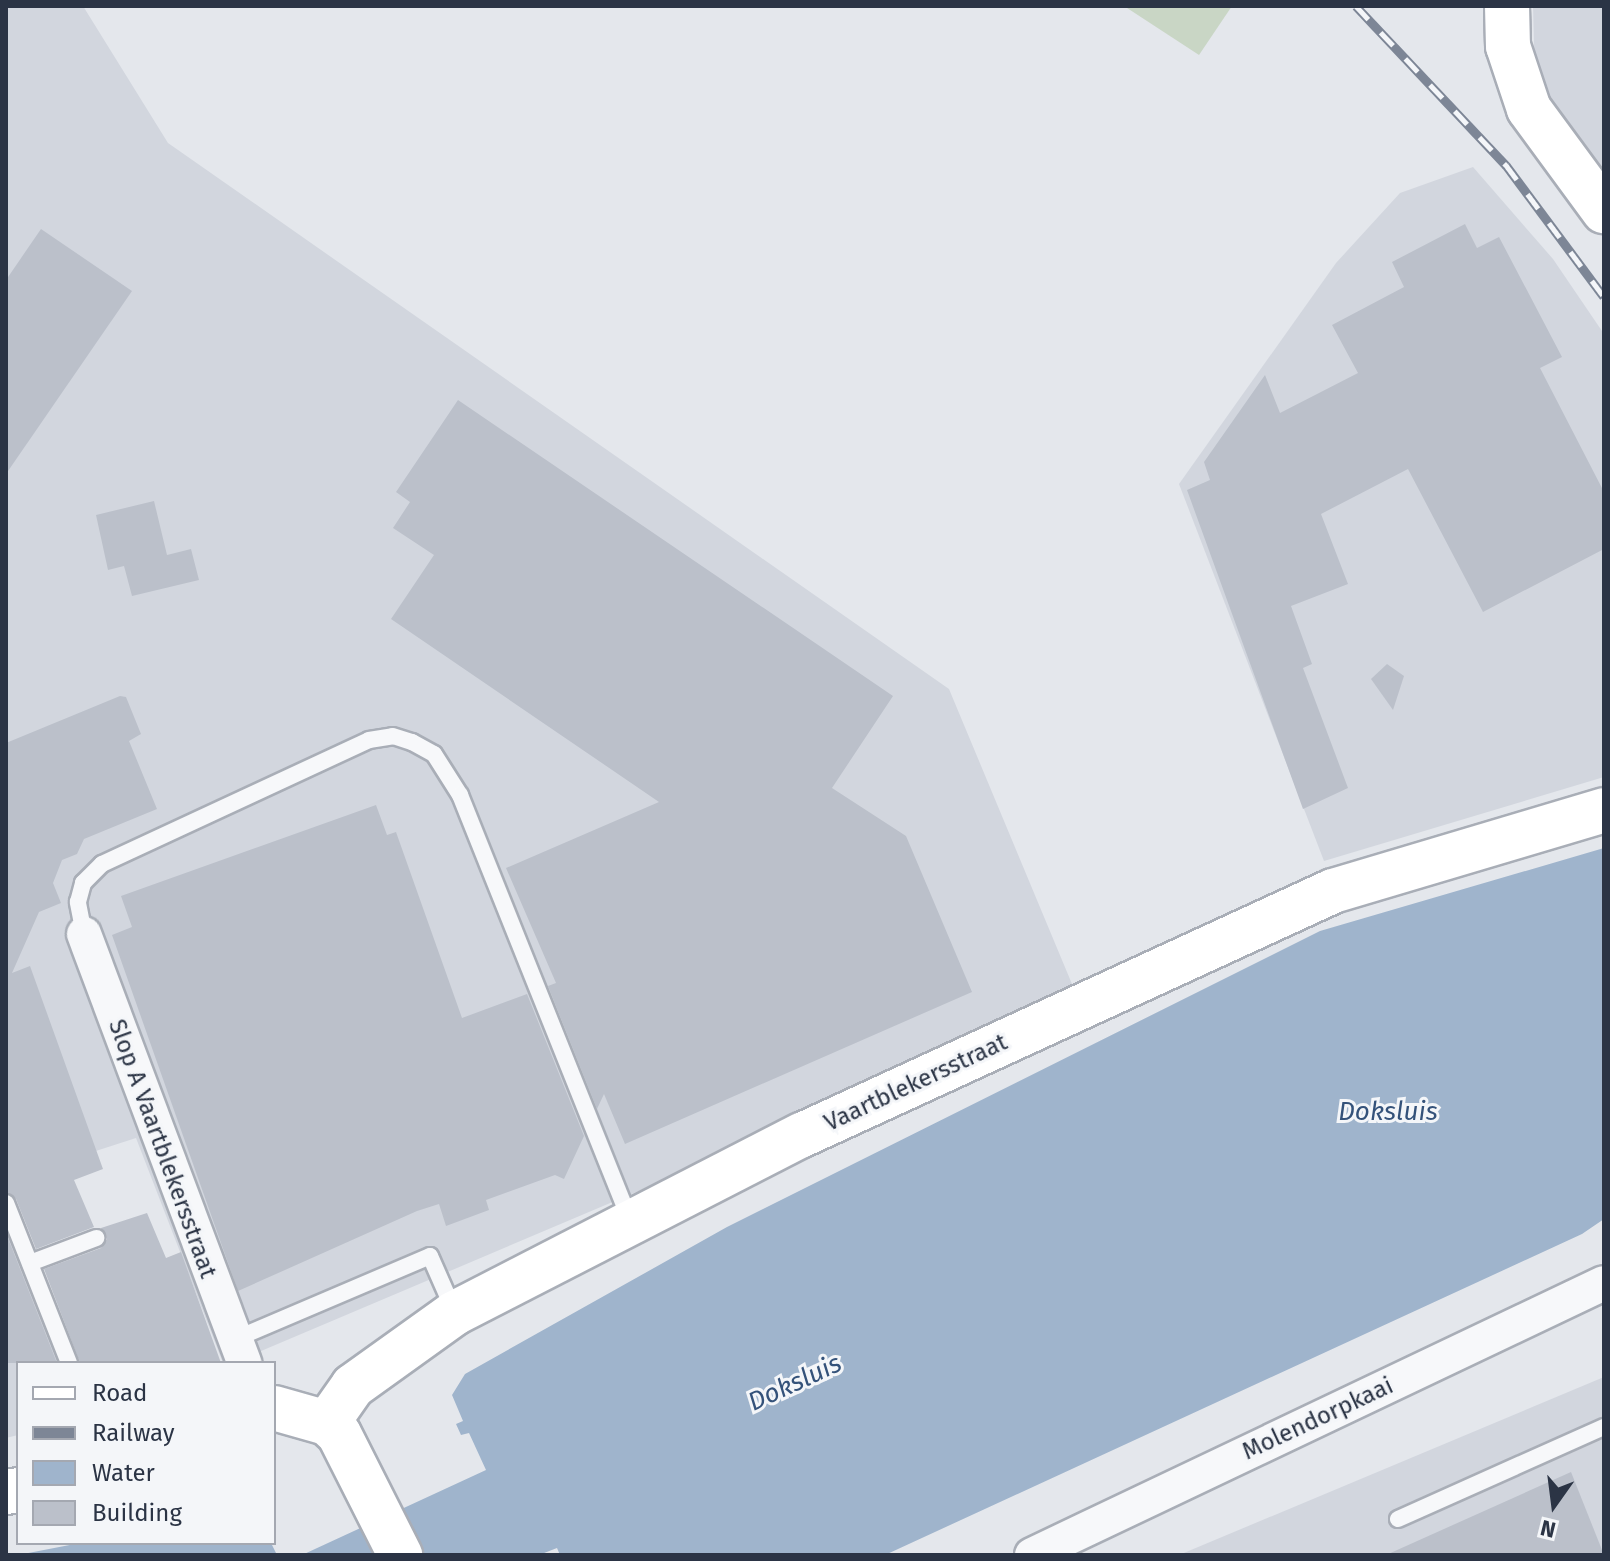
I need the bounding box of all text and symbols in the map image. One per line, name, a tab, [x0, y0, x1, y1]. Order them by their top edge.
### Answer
street label: Slop A Vaartblekersstraat	[102, 1016, 222, 1282]
street label: Vaartblekersstraat	[820, 1028, 1012, 1138]
water label: Doksluis	[1338, 1096, 1438, 1128]
water label: Doksluis	[743, 1348, 847, 1418]
legend	[16, 1361, 276, 1545]
street label: Molendorpkaai	[1238, 1371, 1398, 1467]
text: Road	[92, 1379, 147, 1407]
text: Railway	[92, 1419, 175, 1447]
text: Water	[92, 1459, 155, 1487]
north arrow	[1514, 1465, 1594, 1545]
text: Building	[92, 1499, 182, 1527]
text: N	[1538, 1514, 1558, 1544]

